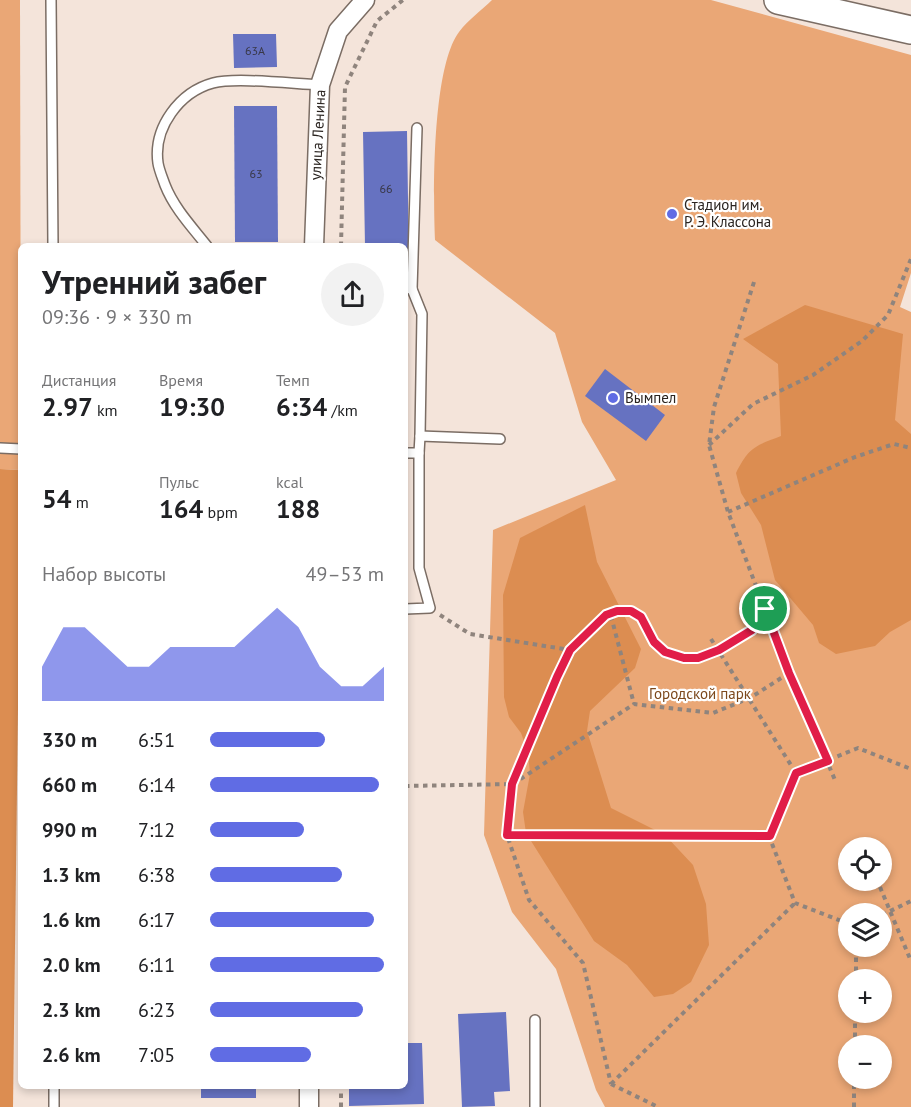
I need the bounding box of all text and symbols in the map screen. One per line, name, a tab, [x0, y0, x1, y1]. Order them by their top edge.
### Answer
house number: 63А	[245, 43, 265, 58]
street label: улица Ленина	[306, 89, 329, 181]
house number: 63	[249, 166, 263, 181]
house number: 66	[379, 181, 393, 196]
place label: Стадион им. Р. Э. Классона	[684, 195, 771, 231]
marker: Стадион им. Р. Э. Классона	[665, 207, 679, 221]
text: Утренний забег	[42, 260, 266, 303]
button: share	[321, 263, 384, 326]
text: 09:36 · 9 × 330 m	[42, 304, 192, 330]
text: Дистанция	[42, 370, 116, 390]
text: Время	[159, 370, 203, 390]
text: Темп	[276, 370, 310, 390]
place label: Вымпел	[625, 388, 676, 407]
text: 2.97	[42, 390, 93, 423]
text: 19:30	[159, 390, 225, 423]
text: 6:34	[276, 390, 327, 423]
marker: Вымпел	[606, 391, 620, 405]
text: km	[93, 400, 118, 420]
text: /km	[327, 400, 358, 420]
text: Пульс	[159, 472, 199, 492]
text: kcal	[276, 472, 303, 492]
text: 54	[42, 482, 71, 515]
text: m	[71, 492, 89, 512]
text: 164	[159, 492, 203, 525]
text: 188	[276, 492, 320, 525]
text: bpm	[203, 502, 238, 522]
text: Набор высоты	[42, 561, 166, 587]
text: 49–53 m	[306, 561, 384, 587]
pin	[739, 583, 790, 634]
icon: arrive	[748, 592, 781, 625]
park label: Городской парк	[649, 684, 752, 703]
text: 330 m	[42, 727, 97, 753]
text: 6:51	[138, 727, 175, 753]
text: 660 m	[42, 772, 97, 798]
text: 6:14	[138, 772, 175, 798]
text: 990 m	[42, 817, 97, 843]
text: 7:12	[138, 817, 175, 843]
map controls	[838, 837, 892, 1089]
button: locate	[838, 837, 892, 891]
text: 1.3 km	[42, 862, 101, 888]
text: 6:38	[138, 862, 175, 888]
button: layers	[838, 903, 892, 957]
text: 1.6 km	[42, 907, 101, 933]
text: 6:17	[138, 907, 175, 933]
text: 2.0 km	[42, 952, 101, 978]
text: 6:11	[138, 952, 175, 978]
button: +	[838, 969, 892, 1023]
text: 2.3 km	[42, 997, 101, 1023]
text: 6:23	[138, 997, 175, 1023]
button: −	[838, 1035, 892, 1089]
text: 2.6 km	[42, 1042, 101, 1068]
text: 7:05	[138, 1042, 175, 1068]

